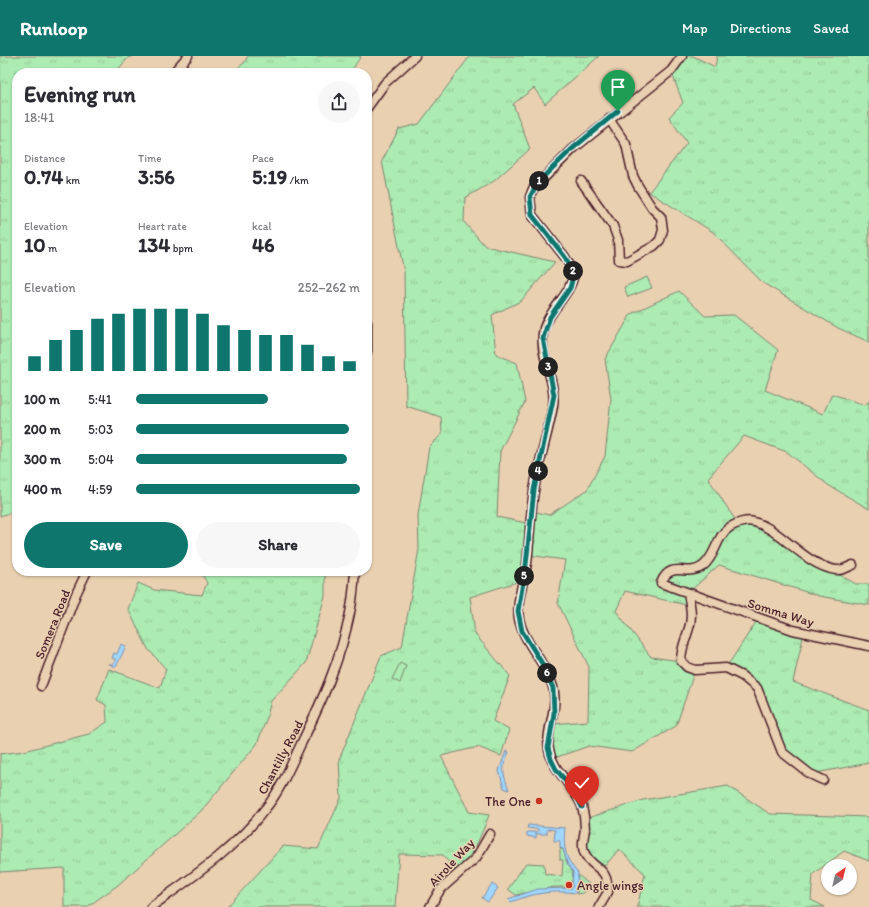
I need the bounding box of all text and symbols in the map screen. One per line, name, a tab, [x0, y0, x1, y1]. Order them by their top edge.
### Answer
text: Runloop	[20, 17, 87, 40]
text: Map	[682, 20, 708, 37]
text: Directions	[730, 20, 791, 37]
text: Saved	[813, 20, 849, 37]
pin	[601, 70, 635, 111]
icon: arrive	[607, 76, 629, 98]
text: Evening run	[24, 81, 136, 108]
button: share	[318, 81, 360, 123]
text: 18:41	[24, 110, 54, 125]
text: Distance	[24, 152, 65, 165]
text: Time	[138, 152, 161, 165]
text: Pace	[252, 152, 274, 165]
text: 0.74	[24, 165, 63, 189]
text: 3:56	[138, 165, 175, 189]
text: 5:19	[252, 165, 287, 189]
pin: 1	[529, 171, 549, 191]
text: km	[63, 174, 80, 187]
text: /km	[287, 174, 309, 187]
text: 1	[536, 174, 542, 187]
text: Elevation	[24, 220, 68, 233]
text: Heart rate	[138, 220, 187, 233]
text: kcal	[252, 220, 272, 233]
text: 10	[24, 233, 46, 257]
text: 134	[138, 233, 170, 257]
text: 46	[252, 233, 275, 257]
text: m	[46, 242, 57, 255]
text: bpm	[170, 242, 193, 255]
pin: 2	[563, 261, 583, 281]
text: 2	[570, 264, 576, 277]
text: Elevation	[24, 280, 76, 295]
text: 252–262 m	[298, 280, 360, 295]
pin: 3	[538, 357, 558, 377]
text: 3	[545, 360, 551, 373]
text: 100 m	[24, 392, 60, 407]
text: 5:41	[88, 392, 112, 407]
text: 200 m	[24, 422, 61, 437]
text: 5:03	[88, 422, 113, 437]
text: 300 m	[24, 452, 61, 467]
text: 5:04	[88, 452, 114, 467]
pin: 4	[528, 461, 548, 481]
text: 4	[535, 464, 541, 477]
text: 400 m	[24, 482, 62, 497]
text: 4:59	[88, 482, 113, 497]
button: Save	[24, 522, 188, 568]
button: Share	[196, 522, 360, 568]
pin: 5	[514, 566, 534, 586]
text: 5	[521, 569, 527, 582]
street label: Somera Road	[32, 587, 73, 661]
street label: Somma Way	[746, 595, 816, 630]
pin: 6	[537, 663, 557, 683]
text: 6	[544, 666, 550, 679]
street label: Chantilly Road	[255, 717, 306, 797]
pin	[565, 766, 599, 807]
icon: check	[571, 772, 593, 794]
place label: The One	[485, 794, 531, 809]
marker: The One	[534, 796, 544, 806]
street label: Airole Way	[425, 835, 477, 889]
north arrow	[821, 859, 857, 895]
map controls	[821, 859, 857, 895]
place label: Angle wings	[577, 878, 644, 893]
marker: Angle wings	[564, 880, 574, 890]

